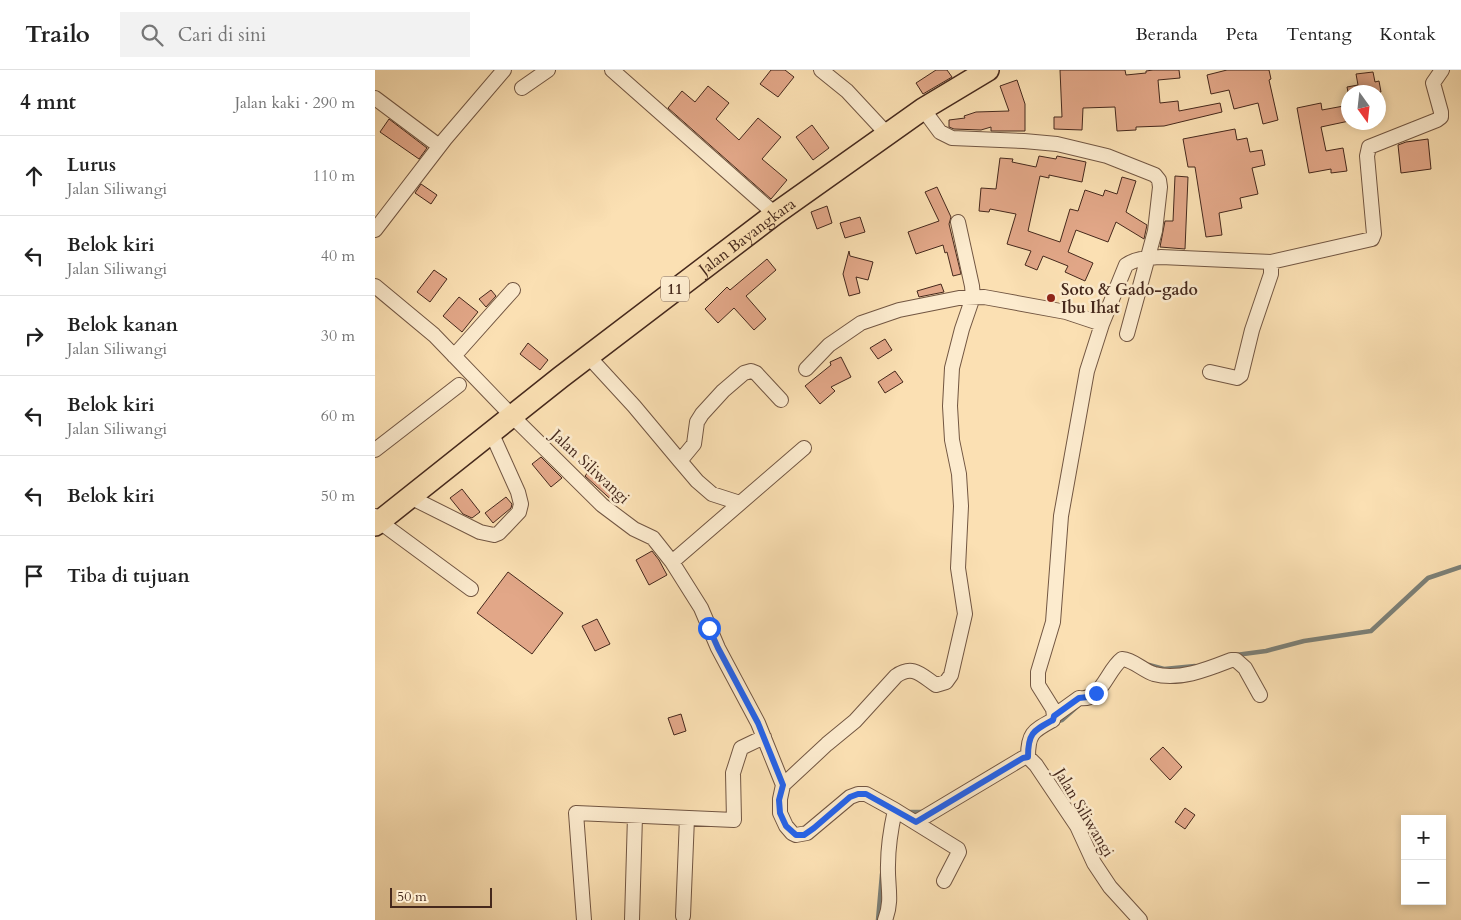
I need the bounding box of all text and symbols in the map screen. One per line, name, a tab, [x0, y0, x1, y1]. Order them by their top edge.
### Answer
search box	[120, 12, 470, 57]
text: Trailo	[25, 18, 90, 51]
icon: search	[138, 21, 166, 49]
text: Cari di sini	[178, 22, 266, 48]
text: Beranda	[1136, 22, 1198, 47]
text: Peta	[1226, 22, 1258, 47]
text: Tentang	[1286, 22, 1352, 47]
text: Kontak	[1380, 22, 1436, 47]
north arrow	[1341, 85, 1386, 130]
text: 4 mnt	[20, 88, 76, 117]
text: Jalan kaki · 290 m	[235, 92, 355, 114]
text: Lurus	[67, 152, 116, 178]
icon: ahead	[20, 162, 48, 190]
text: 110 m	[313, 165, 355, 187]
text: Jalan Siliwangi	[67, 178, 167, 200]
street label: Jalan Bayangkara	[693, 193, 800, 282]
text: Belok kiri	[67, 232, 154, 258]
icon: left	[20, 242, 48, 270]
text: 40 m	[321, 245, 355, 267]
text: Jalan Siliwangi	[67, 258, 167, 280]
road number: 11	[661, 276, 689, 302]
place label: Soto & Gado-gado Ibu Ihat	[1061, 279, 1198, 319]
marker: Soto & Gado-gado Ibu Ihat	[1045, 292, 1057, 304]
text: Belok kanan	[67, 312, 178, 338]
icon: right	[20, 322, 48, 350]
text: 30 m	[321, 325, 355, 347]
text: Jalan Siliwangi	[67, 338, 167, 360]
text: Belok kiri	[67, 392, 154, 418]
icon: left	[20, 402, 48, 430]
text: 60 m	[321, 405, 355, 427]
text: Jalan Siliwangi	[67, 418, 167, 440]
street label: Jalan Siliwangi	[545, 423, 635, 509]
icon: left	[20, 482, 48, 510]
text: Belok kiri	[67, 483, 154, 509]
text: 50 m	[321, 485, 355, 507]
icon: arrive	[20, 562, 48, 590]
text: Tiba di tujuan	[67, 563, 190, 589]
route start	[698, 617, 721, 640]
route end	[1085, 682, 1108, 705]
street label: Jalan Siliwangi	[1048, 762, 1120, 862]
map controls	[1401, 815, 1446, 905]
button: +	[1401, 815, 1446, 860]
button: −	[1401, 860, 1446, 905]
scale bar	[390, 885, 493, 908]
text: 50 m	[397, 887, 427, 906]

